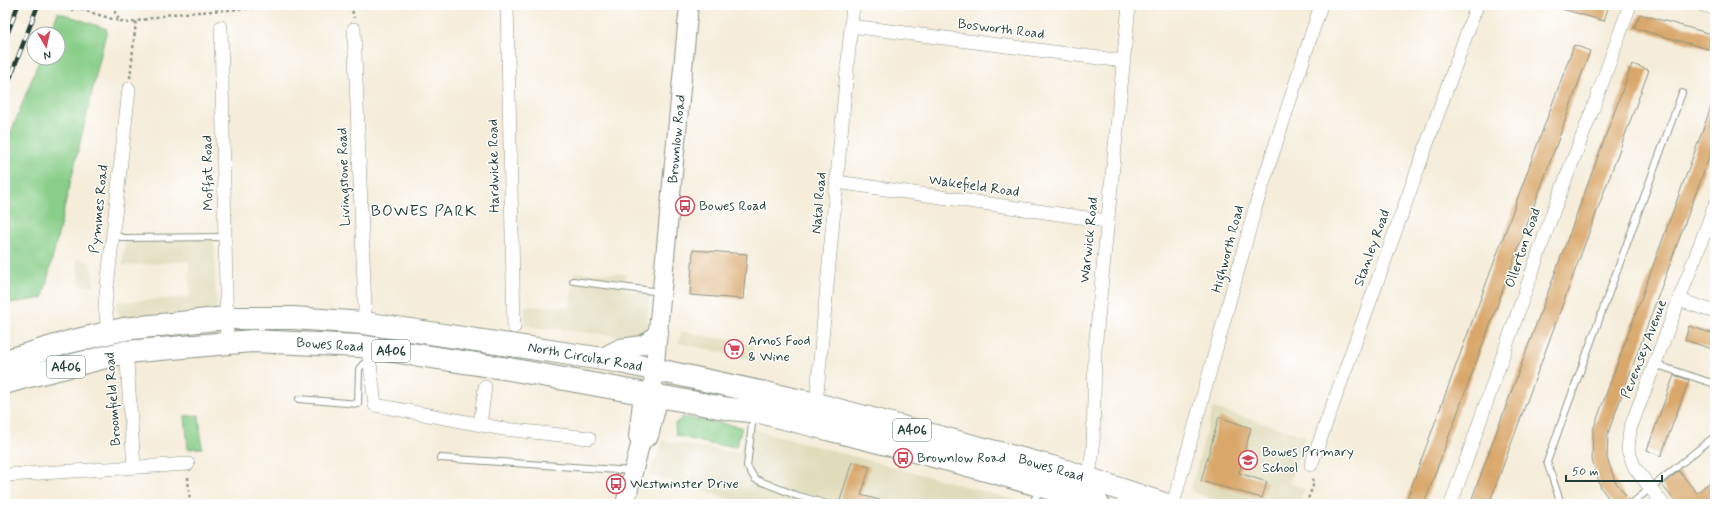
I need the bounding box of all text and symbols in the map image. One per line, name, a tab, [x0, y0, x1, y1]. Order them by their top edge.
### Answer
street label: Bosworth Road	[957, 15, 1045, 43]
north arrow	[26, 26, 66, 66]
text: N	[43, 47, 52, 62]
street label: Brownlow Road	[664, 94, 690, 184]
street label: Hardwicke Road	[484, 119, 504, 213]
street label: Livingstone Road	[333, 127, 355, 227]
street label: Moffat Road	[198, 135, 218, 211]
street label: Pymmes Road	[85, 164, 113, 254]
street label: Natal Road	[807, 171, 831, 235]
street label: Wakefield Road	[928, 171, 1020, 201]
bus stop icon: Bowes Road	[674, 195, 696, 217]
street label: Warwick Road	[1076, 196, 1102, 284]
place label: Bowes Road	[699, 197, 766, 215]
district label: BOWES PARK	[371, 201, 477, 222]
street label: Highworth Road	[1208, 203, 1250, 295]
street label: Ollerton Road	[1501, 206, 1545, 290]
street label: Stanley Road	[1350, 207, 1394, 289]
street label: Pevensey Avenue	[1617, 297, 1671, 401]
place label: Arnos Food & Wine	[748, 332, 811, 366]
street label: Bowes Road	[296, 334, 364, 356]
street label: North Circular Road	[526, 338, 644, 376]
supermarket icon: Arnos Food & Wine	[723, 338, 745, 360]
road number: A406	[372, 340, 410, 362]
street label: Broomfield Road	[101, 351, 125, 447]
road number: A406	[47, 356, 85, 378]
road number: A406	[893, 419, 931, 441]
place label: Bowes Primary School	[1262, 443, 1354, 477]
bus stop icon: Brownlow Road	[892, 447, 914, 469]
place label: Brownlow Road	[917, 449, 1006, 467]
school or university icon: Bowes Primary School	[1237, 449, 1259, 471]
street label: Bowes Road	[1016, 450, 1086, 486]
scale bar	[1566, 457, 1662, 483]
text: 50 m	[1572, 464, 1599, 480]
bus stop icon: Westminster Drive	[605, 473, 627, 495]
place label: Westminster Drive	[630, 475, 739, 493]

